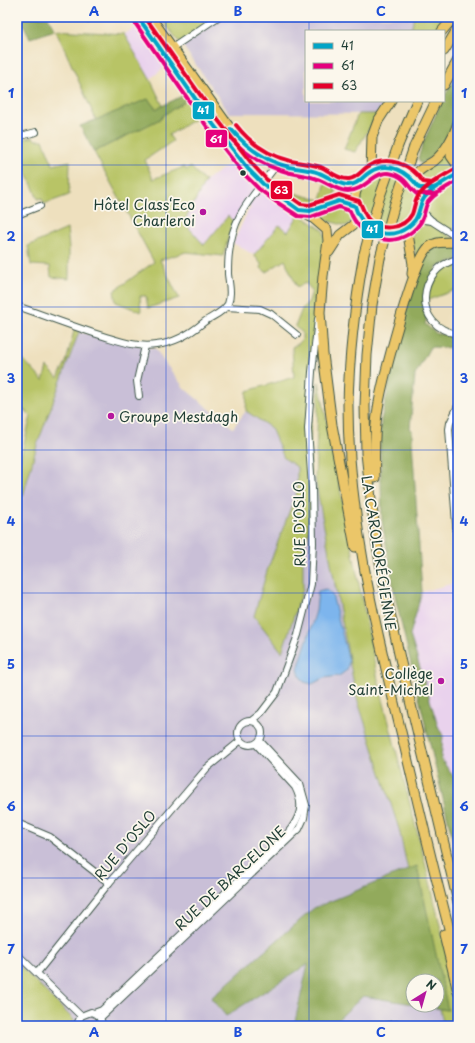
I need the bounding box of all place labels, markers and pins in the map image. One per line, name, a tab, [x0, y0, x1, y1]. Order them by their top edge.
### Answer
unlabelled marker	[238, 168, 248, 178]
place label: Hôtel Class‘Eco Charleroi	[93, 194, 195, 231]
marker: Hôtel Class‘Eco Charleroi	[198, 207, 208, 217]
place label: Groupe Mestdagh	[119, 406, 238, 427]
marker: Groupe Mestdagh	[106, 411, 116, 421]
place label: Collège Saint-Michel	[348, 663, 433, 700]
marker: Collège Saint-Michel	[436, 676, 446, 686]

